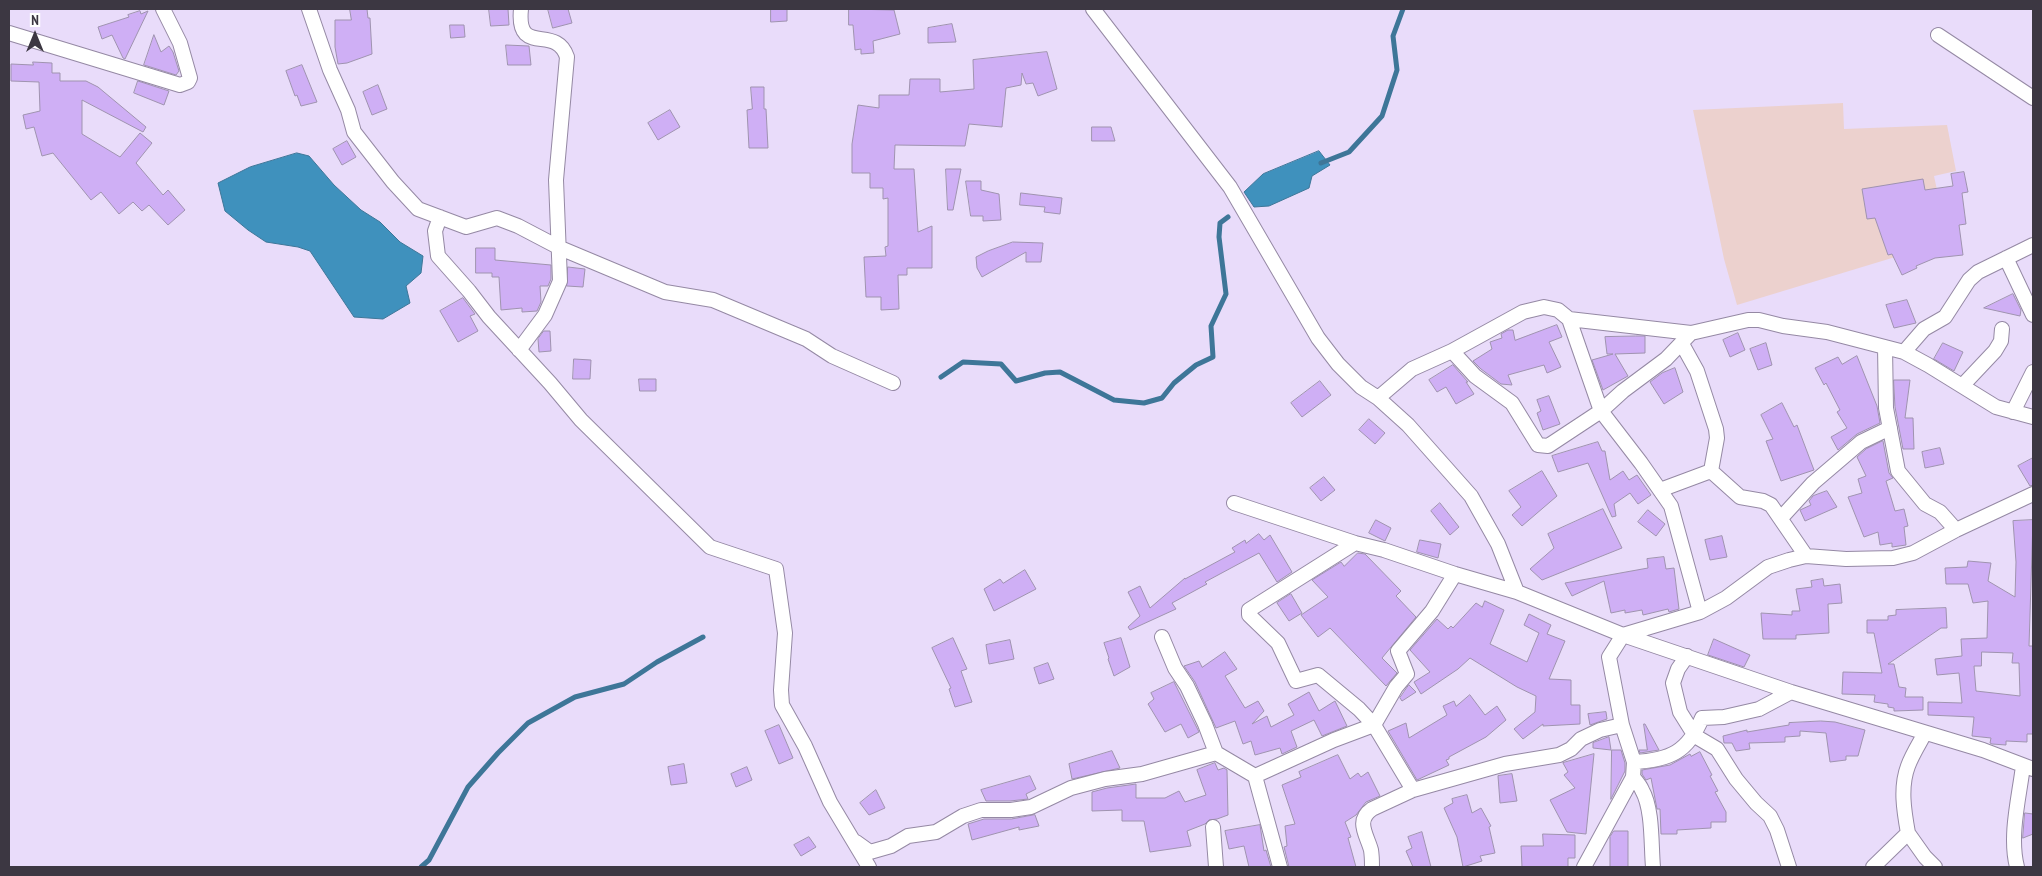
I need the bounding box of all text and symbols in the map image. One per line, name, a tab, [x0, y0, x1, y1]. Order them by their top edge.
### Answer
north arrow	[10, 10, 60, 60]
text: N	[31, 11, 39, 29]

